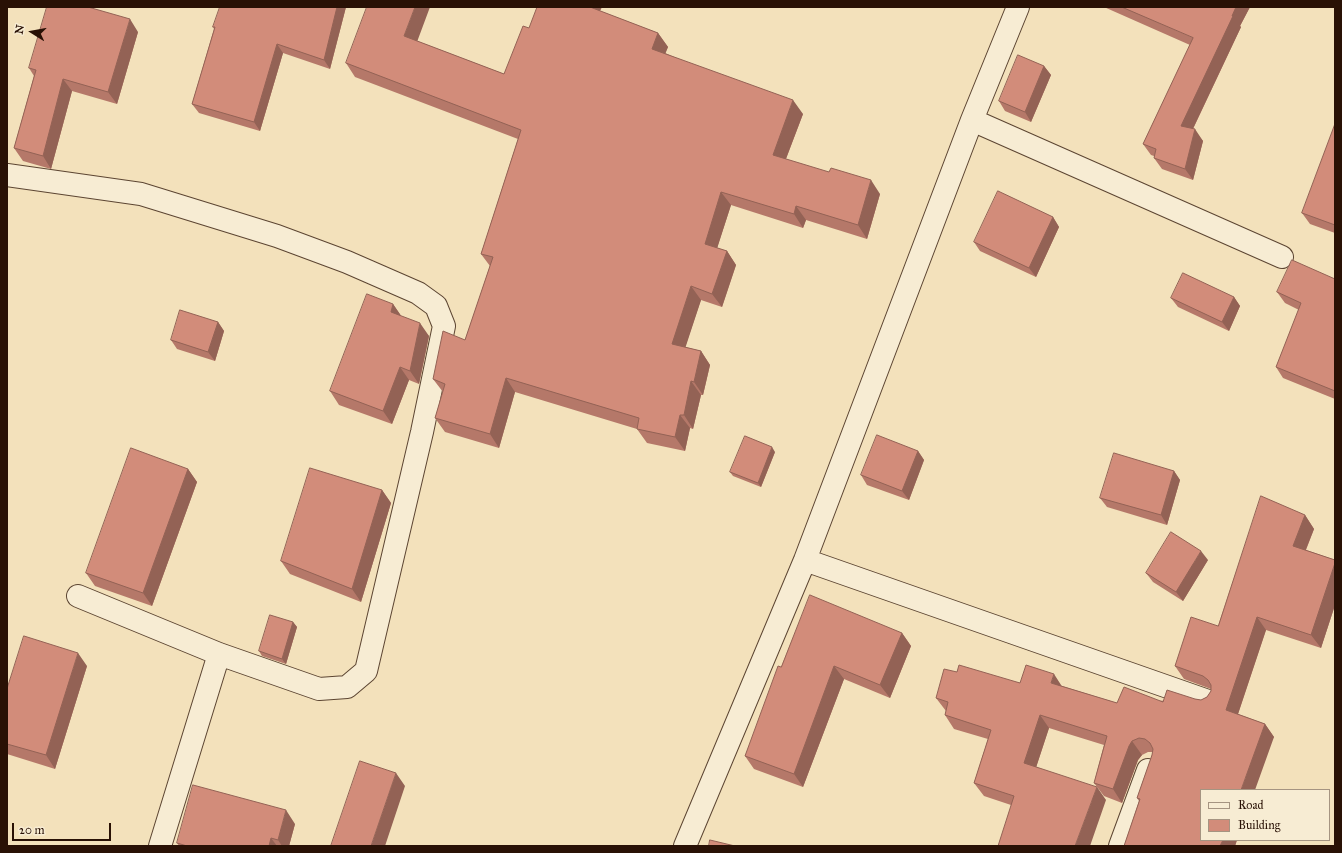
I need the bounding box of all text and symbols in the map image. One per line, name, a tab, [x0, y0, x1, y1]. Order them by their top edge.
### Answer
north arrow	[12, 12, 52, 52]
text: N	[12, 24, 27, 35]
legend	[1200, 789, 1330, 841]
text: Road	[1238, 798, 1264, 812]
scale bar	[14, 815, 113, 841]
text: Building	[1238, 818, 1280, 832]
text: 20 m	[19, 823, 45, 837]

